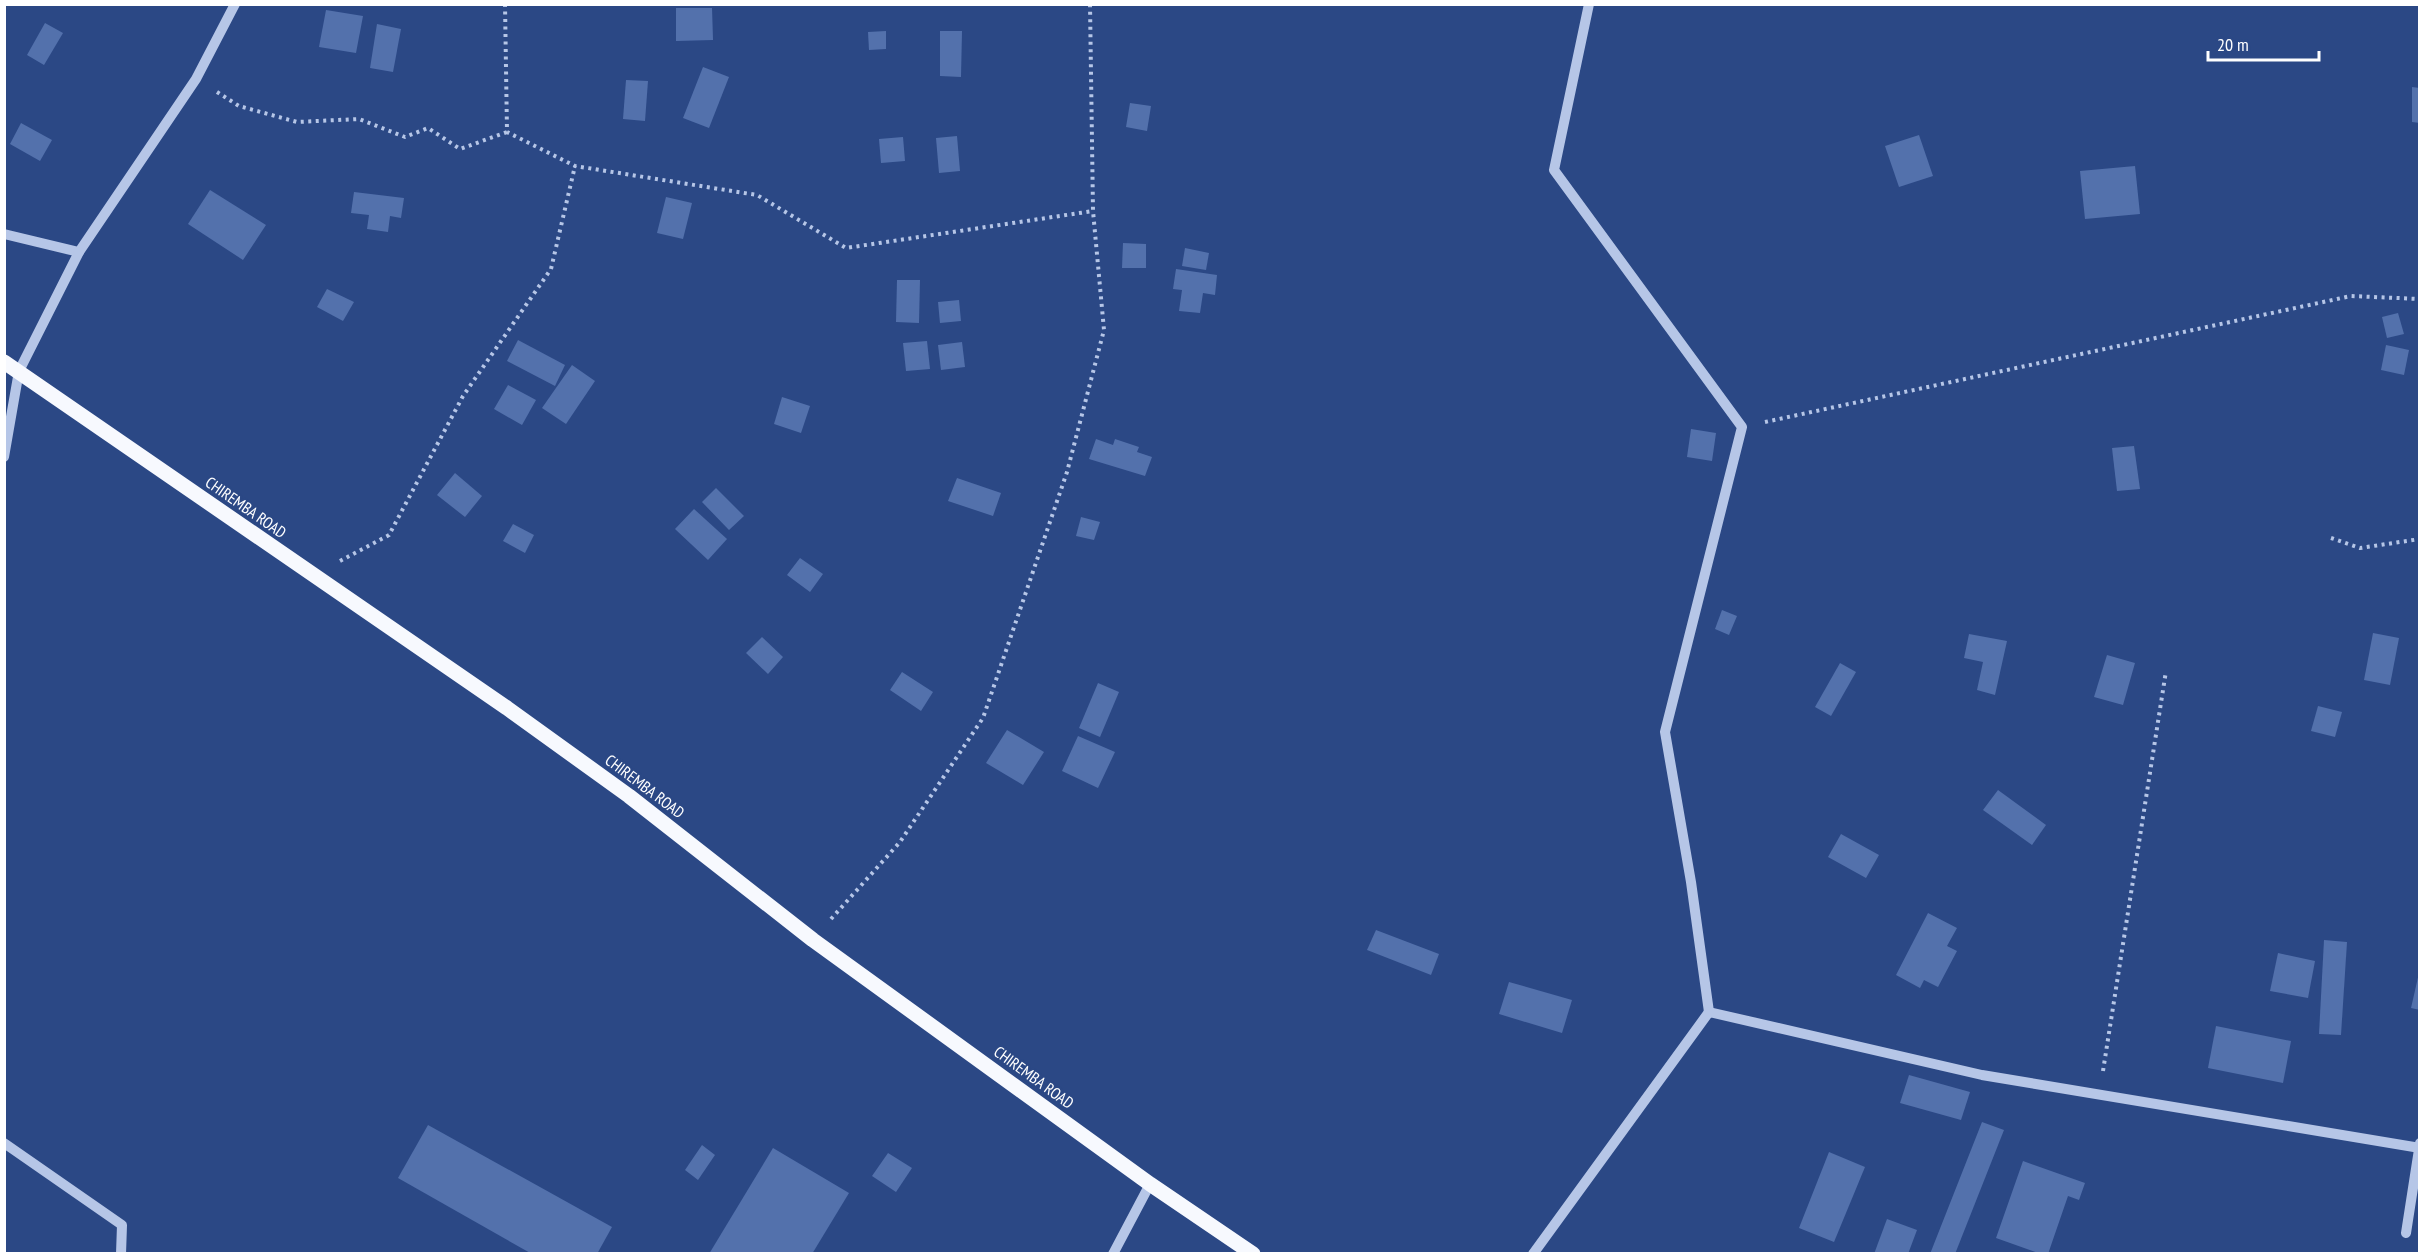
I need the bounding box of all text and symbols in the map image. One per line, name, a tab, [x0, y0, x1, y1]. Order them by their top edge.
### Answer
scale bar	[2208, 24, 2319, 62]
text: 20 m	[2217, 33, 2249, 56]
street label: CHIREMBA ROAD	[202, 472, 290, 542]
street label: CHIREMBA ROAD	[601, 750, 689, 822]
street label: CHIREMBA ROAD	[990, 1041, 1078, 1113]

